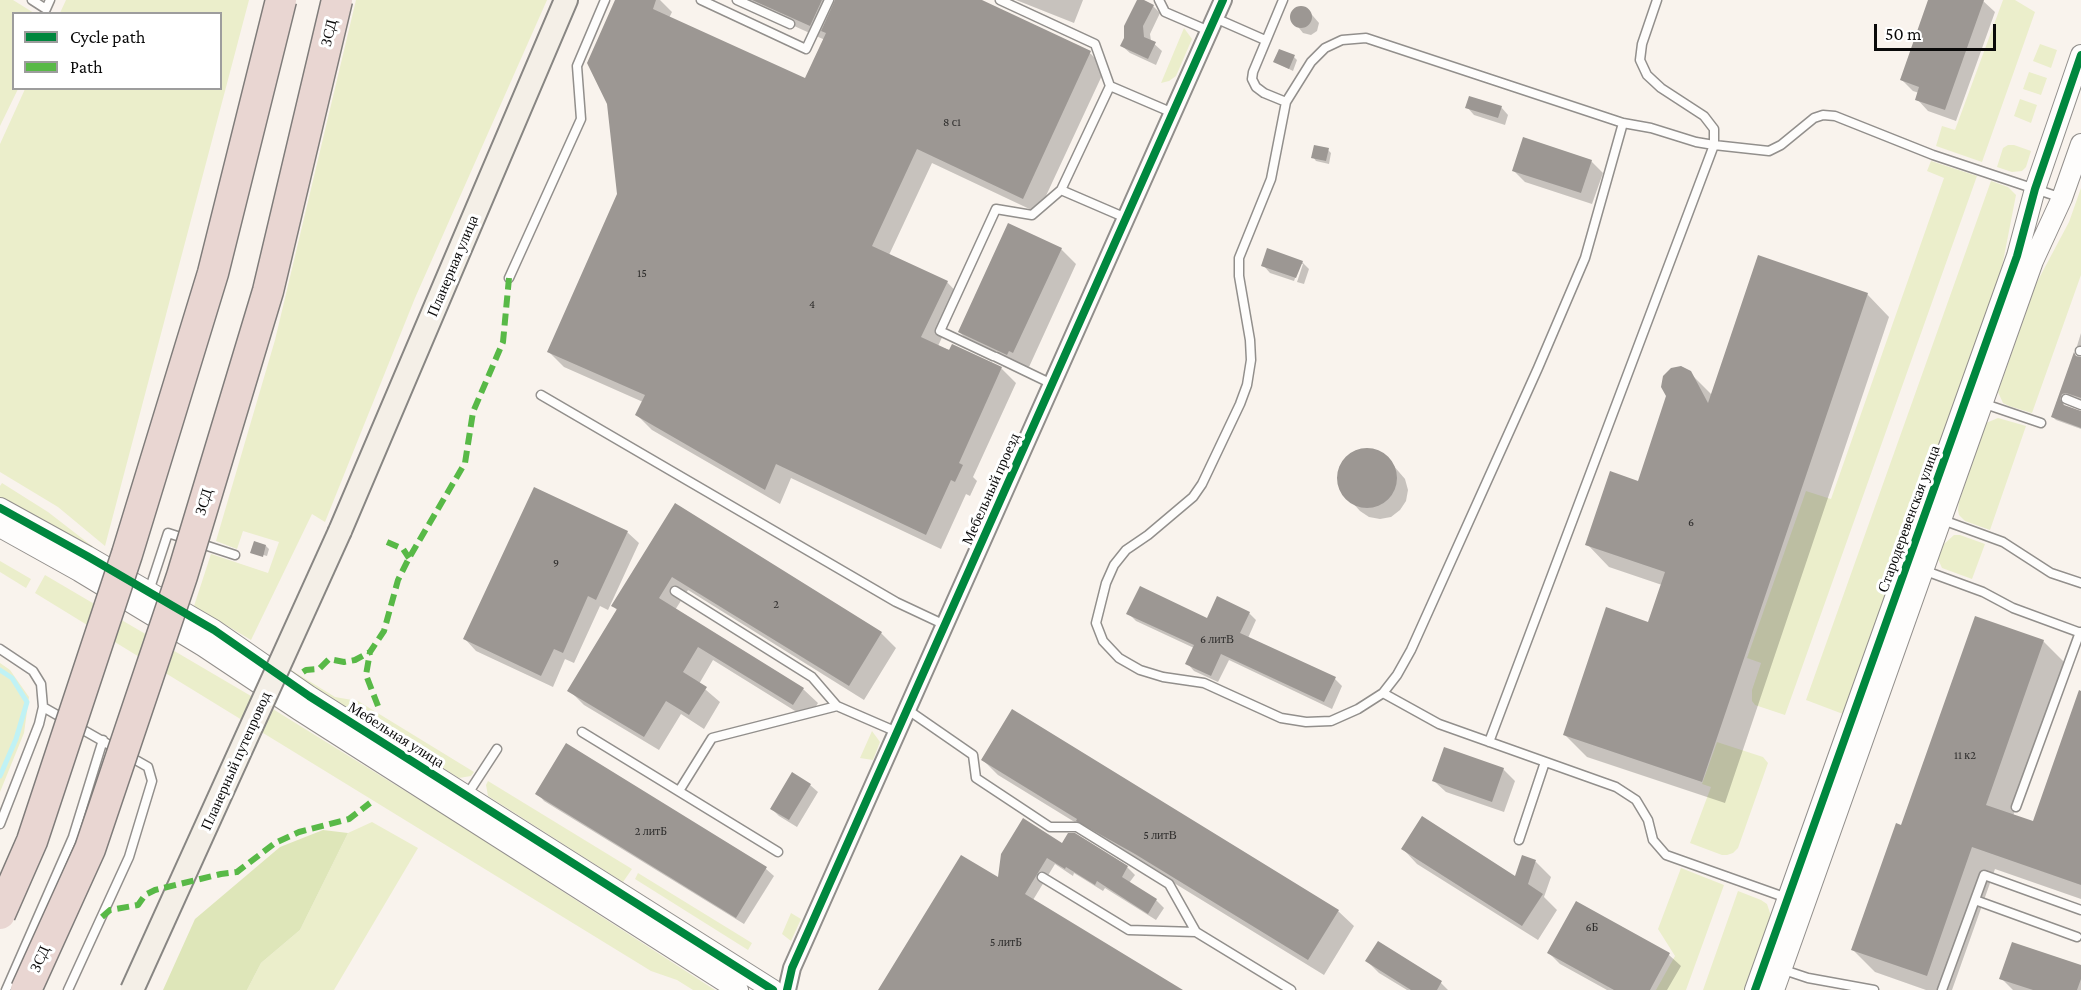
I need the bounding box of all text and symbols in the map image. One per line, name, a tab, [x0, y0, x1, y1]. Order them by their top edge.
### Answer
legend	[12, 12, 222, 90]
scale bar	[1877, 12, 1998, 50]
street label: ЗСД	[317, 18, 341, 48]
text: 50 m	[1885, 24, 1922, 44]
text: Cycle path	[70, 27, 145, 47]
text: Path	[70, 57, 103, 77]
house number: 8 с1	[943, 115, 961, 129]
street label: Планерная улица	[423, 213, 483, 319]
house number: 15	[637, 266, 647, 280]
house number: 4	[809, 297, 815, 311]
street label: Мебельный проезд	[958, 430, 1024, 548]
street label: Стародеревенская улица	[1874, 443, 1944, 595]
street label: ЗСД	[191, 486, 217, 518]
house number: 6	[1688, 515, 1694, 529]
house number: 9	[553, 556, 559, 570]
house number: 2	[773, 597, 779, 611]
house number: 6 литВ	[1200, 632, 1234, 646]
street label: Планерный путепровод	[197, 689, 275, 833]
street label: Мебельная улица	[345, 698, 447, 772]
house number: 11 к2	[1954, 748, 1976, 762]
house number: 2 литБ	[635, 824, 667, 838]
house number: 5 литВ	[1143, 828, 1177, 842]
house number: 6Б	[1586, 920, 1598, 934]
house number: 5 литБ	[990, 935, 1022, 949]
street label: ЗСД	[26, 943, 54, 975]

